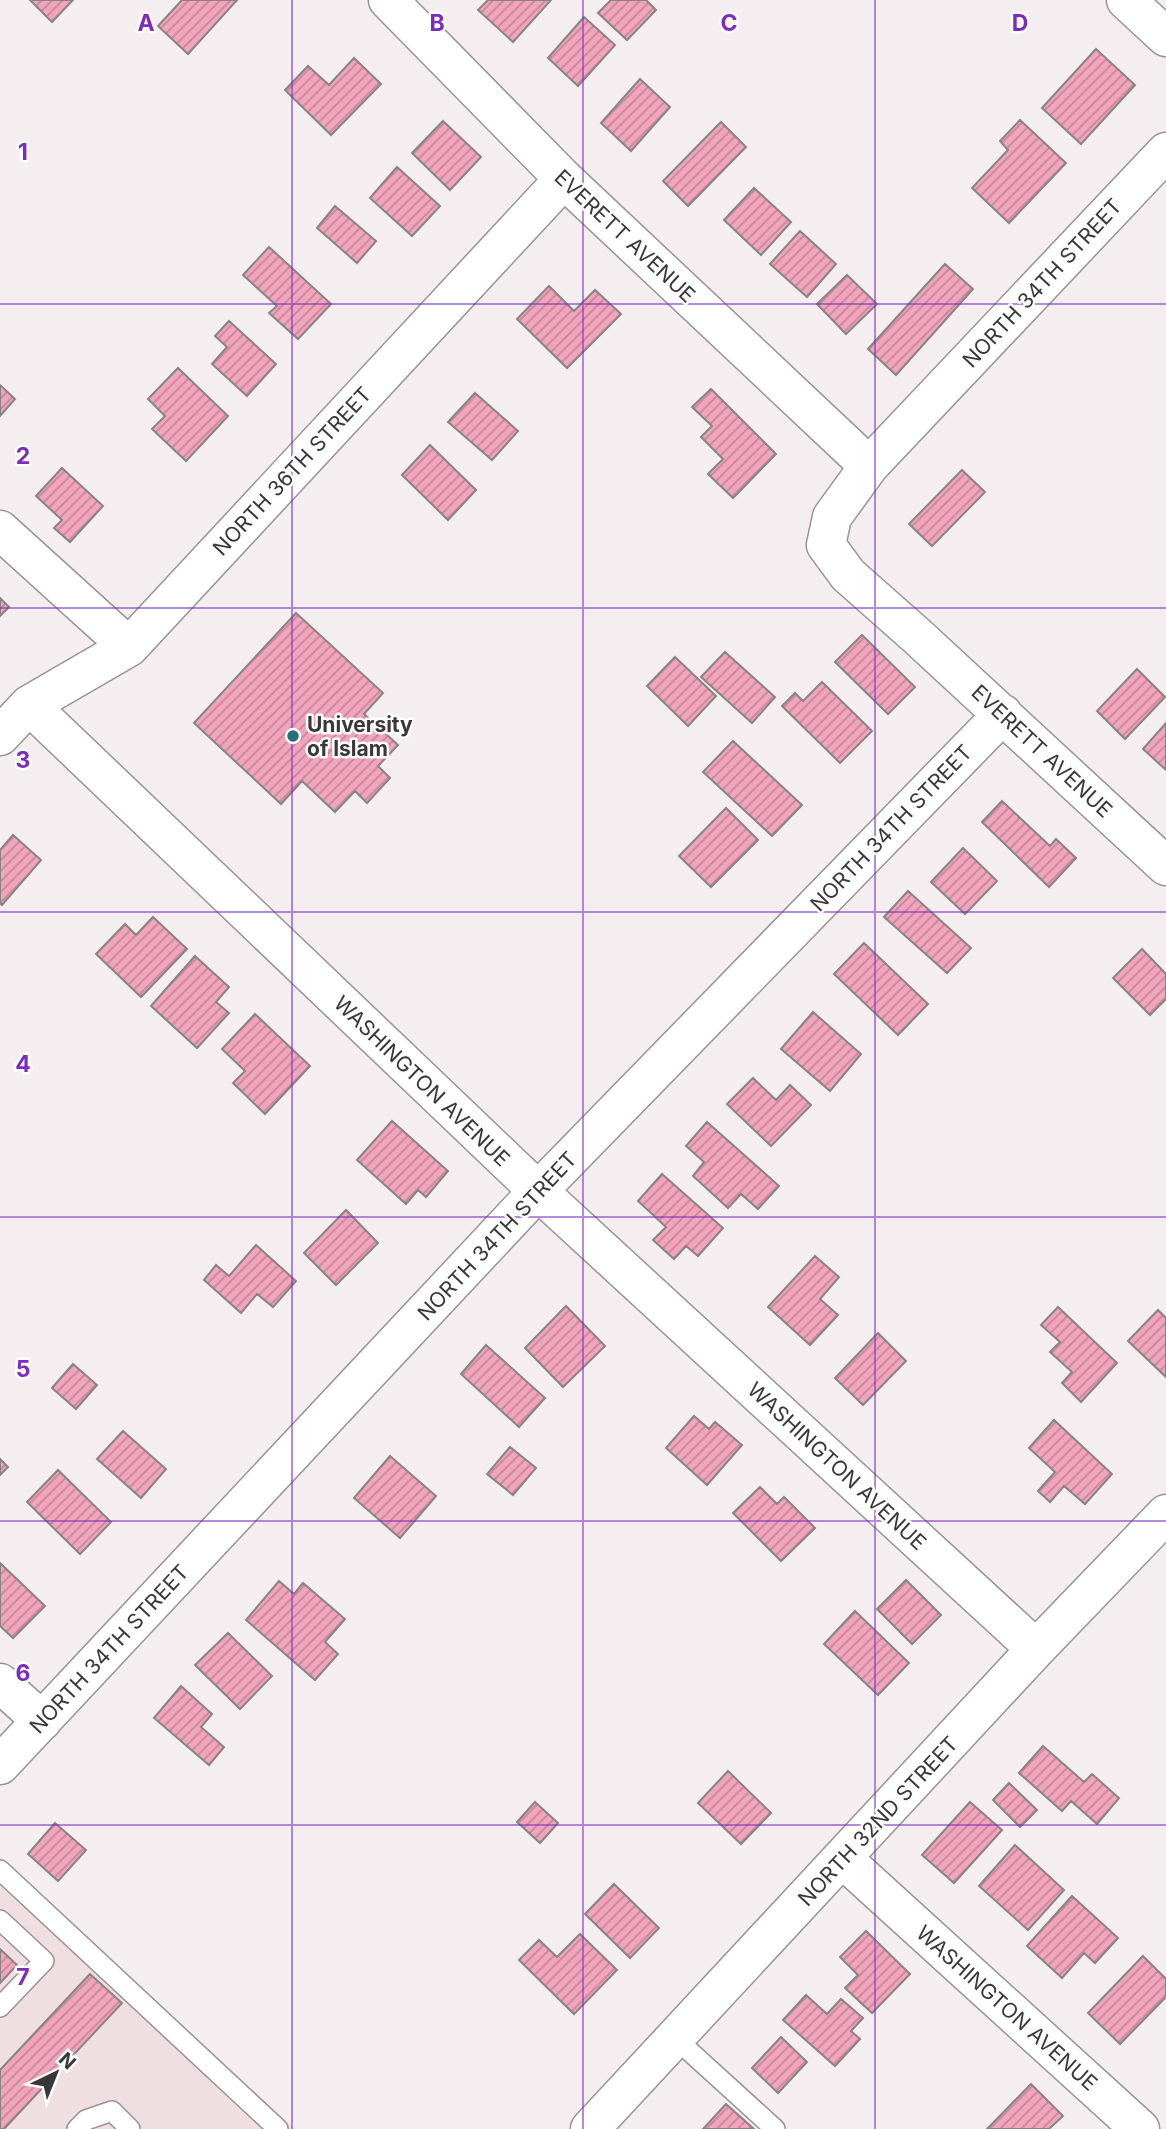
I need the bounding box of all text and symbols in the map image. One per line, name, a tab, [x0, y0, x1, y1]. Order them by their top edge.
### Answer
text: A	[137, 9, 155, 37]
text: B	[429, 9, 445, 37]
text: C	[720, 9, 738, 37]
text: D	[1012, 9, 1028, 37]
text: 1	[18, 138, 28, 166]
street label: EVERETT AVENUE	[550, 164, 700, 308]
street label: NORTH 34TH STREET	[957, 194, 1127, 372]
street label: NORTH 36TH STREET	[208, 382, 376, 560]
text: 2	[16, 442, 30, 470]
street label: EVERETT AVENUE	[967, 679, 1117, 823]
place label: University of Islam	[307, 712, 413, 761]
marker: University of Islam	[285, 728, 301, 744]
street label: NORTH 34TH STREET	[805, 740, 977, 916]
text: 3	[16, 746, 30, 774]
street label: WASHINGTON AVENUE	[329, 991, 515, 1171]
text: 4	[15, 1050, 31, 1078]
street label: NORTH 34TH STREET	[412, 1147, 582, 1325]
text: 5	[16, 1355, 30, 1383]
street label: WASHINGTON AVENUE	[743, 1377, 931, 1555]
street label: NORTH 34TH STREET	[24, 1560, 194, 1738]
text: 6	[16, 1659, 30, 1687]
street label: NORTH 32ND STREET	[793, 1731, 963, 1911]
street label: WASHINGTON AVENUE	[911, 1920, 1103, 2096]
text: 7	[16, 1963, 30, 1991]
north arrow	[21, 2038, 91, 2108]
text: N	[54, 2048, 80, 2074]

